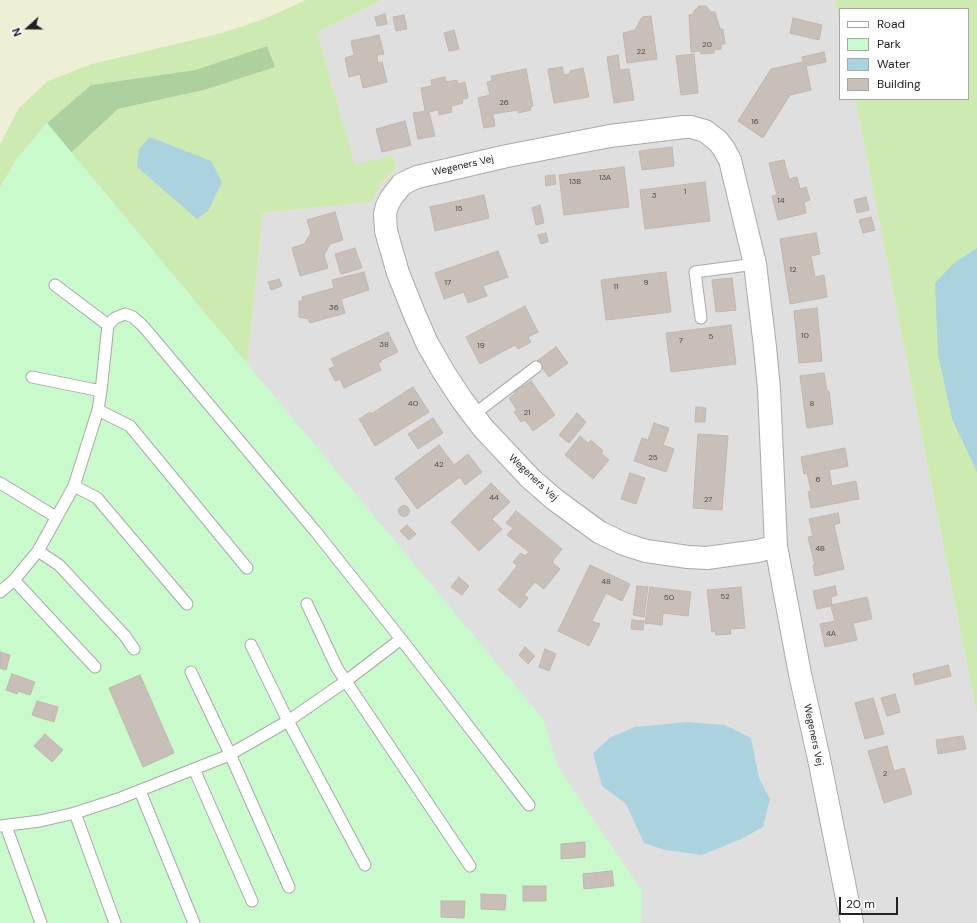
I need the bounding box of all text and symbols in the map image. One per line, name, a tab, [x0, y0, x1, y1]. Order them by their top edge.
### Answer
north arrow	[8, 8, 48, 48]
legend	[839, 8, 969, 100]
text: Road	[877, 16, 905, 32]
text: N	[9, 26, 25, 39]
text: Park	[877, 36, 901, 52]
house number: 20	[702, 40, 712, 50]
house number: 22	[636, 47, 646, 57]
text: Water	[877, 56, 910, 72]
text: Building	[877, 76, 921, 92]
house number: 26	[499, 98, 509, 108]
house number: 16	[751, 117, 759, 127]
street label: Wegeners Vej	[431, 153, 495, 179]
house number: 13A	[599, 173, 611, 183]
house number: 13B	[569, 177, 581, 187]
house number: 1	[684, 187, 686, 197]
house number: 3	[652, 191, 656, 201]
house number: 14	[777, 196, 785, 206]
house number: 15	[455, 204, 463, 214]
house number: 12	[789, 265, 797, 275]
house number: 17	[445, 278, 451, 288]
house number: 9	[643, 278, 649, 288]
house number: 11	[614, 282, 618, 292]
house number: 36	[329, 303, 339, 313]
house number: 10	[801, 331, 809, 341]
house number: 5	[709, 332, 713, 342]
house number: 7	[679, 336, 683, 346]
house number: 38	[379, 340, 389, 350]
house number: 19	[477, 341, 485, 351]
house number: 40	[408, 399, 418, 409]
house number: 8	[810, 399, 814, 409]
house number: 21	[523, 408, 531, 418]
street label: Wegeners Vej	[506, 452, 560, 504]
house number: 25	[648, 453, 658, 463]
house number: 42	[434, 460, 444, 470]
house number: 6	[815, 475, 821, 485]
house number: 44	[489, 493, 499, 503]
house number: 27	[704, 495, 712, 505]
house number: 4B	[815, 544, 825, 554]
house number: 48	[601, 577, 611, 587]
house number: 52	[720, 592, 730, 602]
house number: 50	[664, 593, 674, 603]
house number: 4A	[826, 629, 836, 639]
street label: Wegeners Vej	[801, 703, 825, 767]
house number: 2	[883, 769, 887, 779]
scale bar	[841, 889, 900, 915]
text: 20 m	[846, 896, 875, 912]

